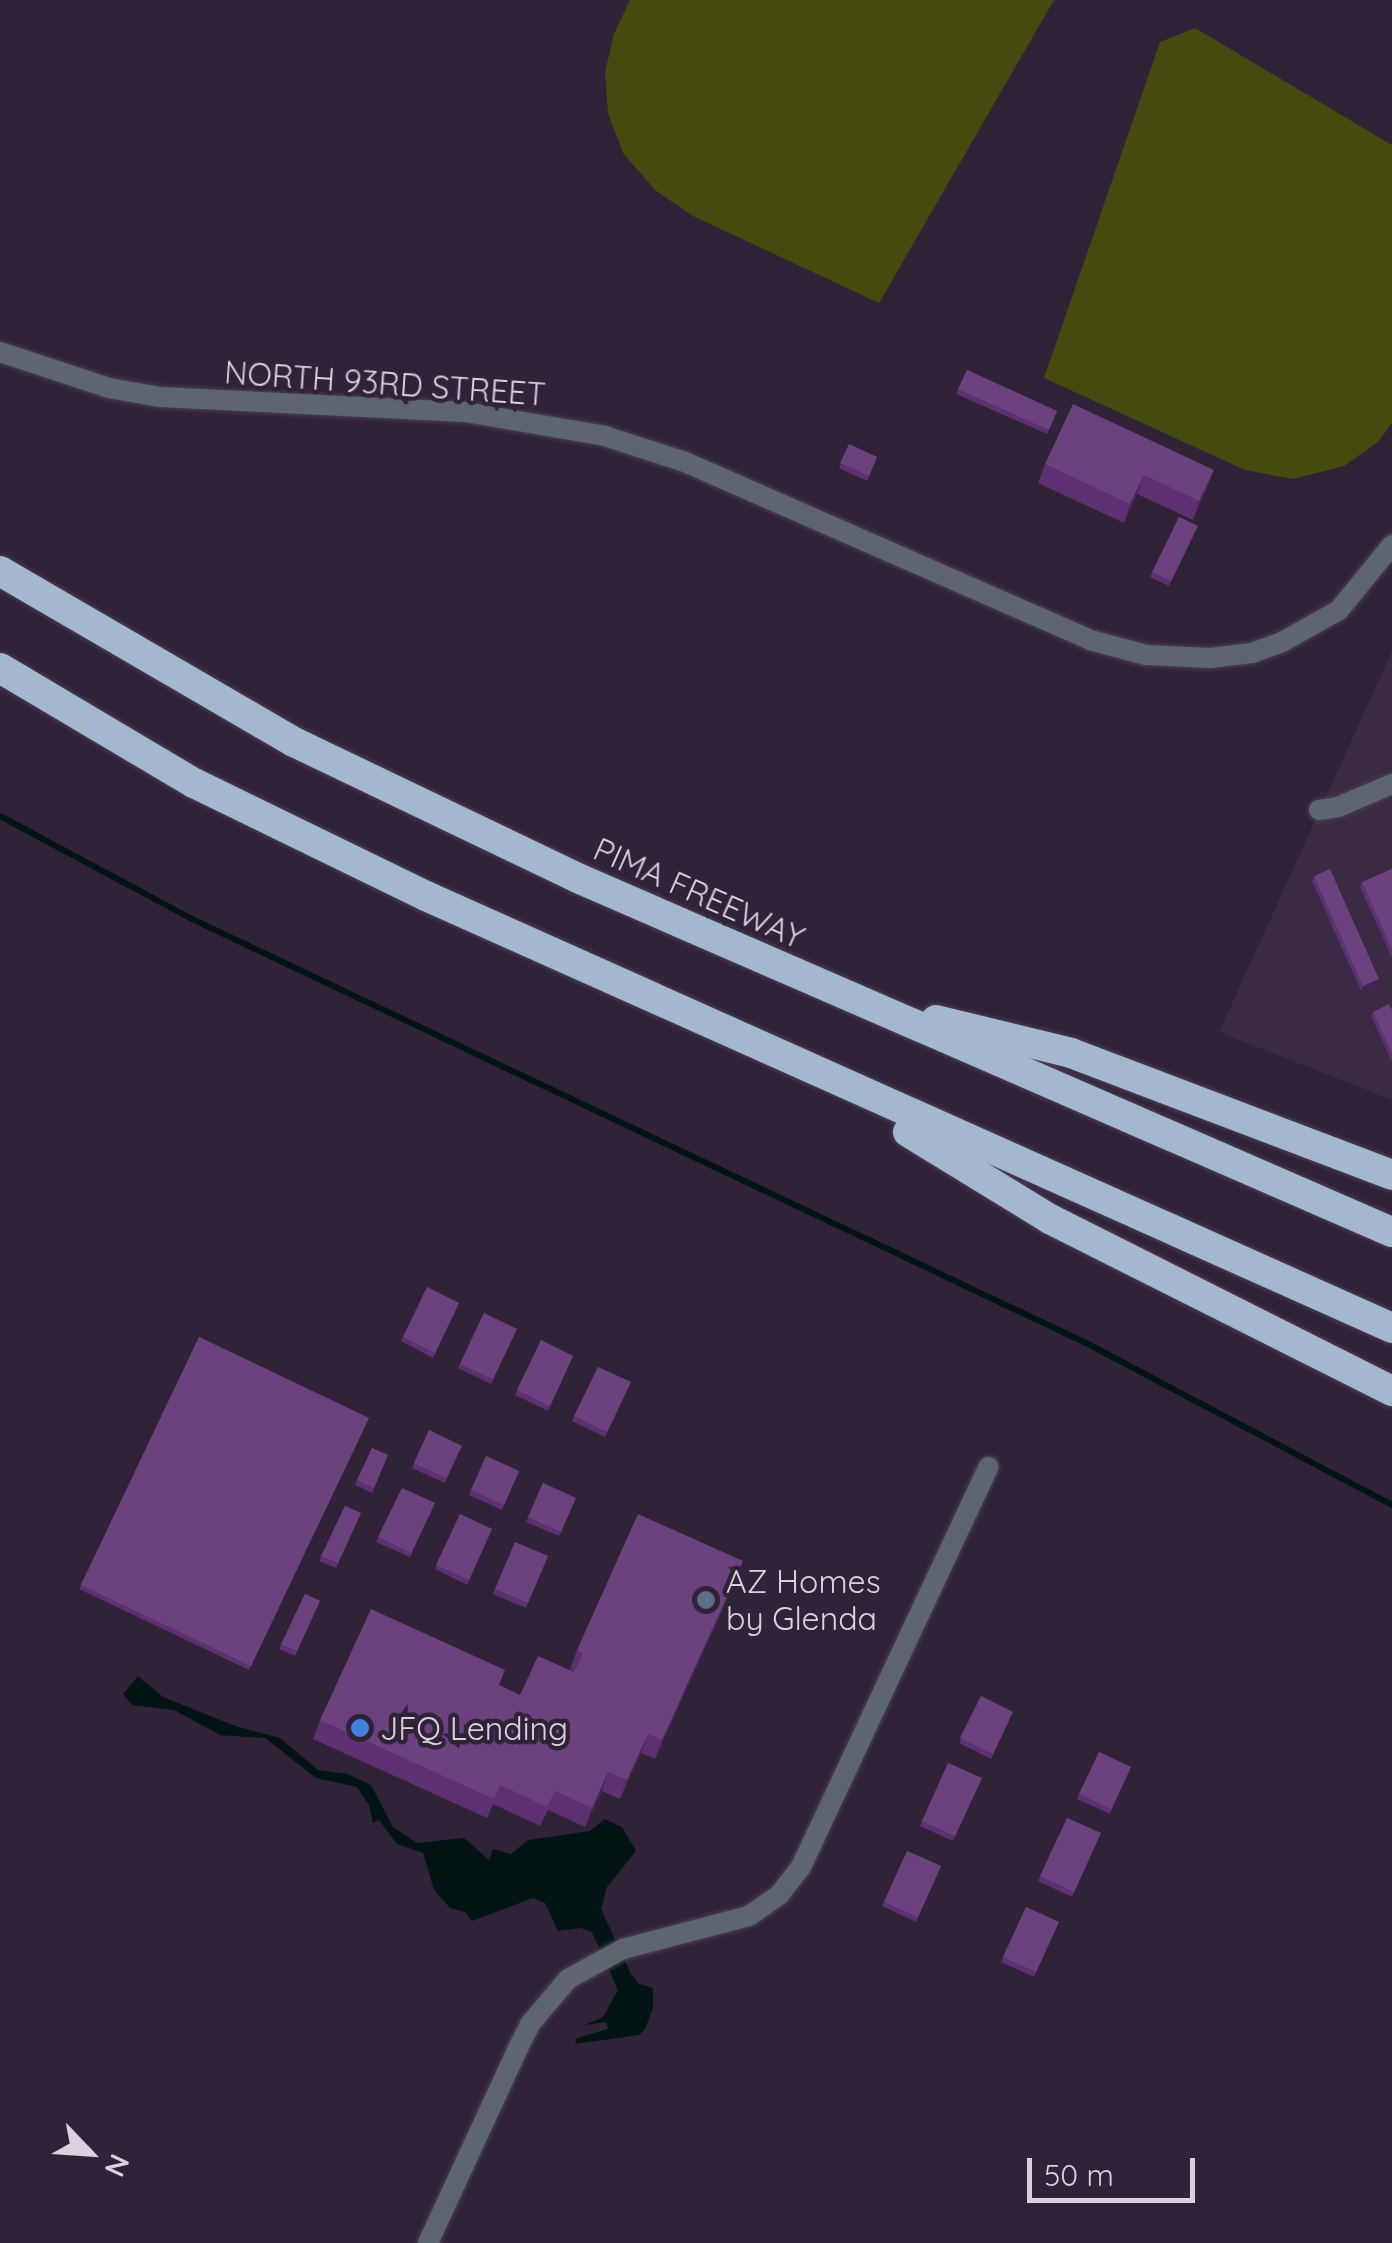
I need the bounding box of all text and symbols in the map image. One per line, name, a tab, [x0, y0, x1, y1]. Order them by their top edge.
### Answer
street label: NORTH 93RD STREET	[223, 353, 547, 413]
street label: PIMA FREEWAY	[588, 829, 810, 957]
place label: AZ Homes by Glenda	[726, 1563, 881, 1638]
marker: AZ Homes by Glenda	[695, 1589, 717, 1611]
place label: JFQ Lending	[380, 1709, 568, 1747]
marker: JFQ Lending	[349, 1717, 371, 1739]
north arrow	[40, 2103, 140, 2203]
scale bar	[1032, 2138, 1200, 2200]
text: N	[97, 2149, 138, 2183]
text: 50 m	[1044, 2156, 1114, 2194]

